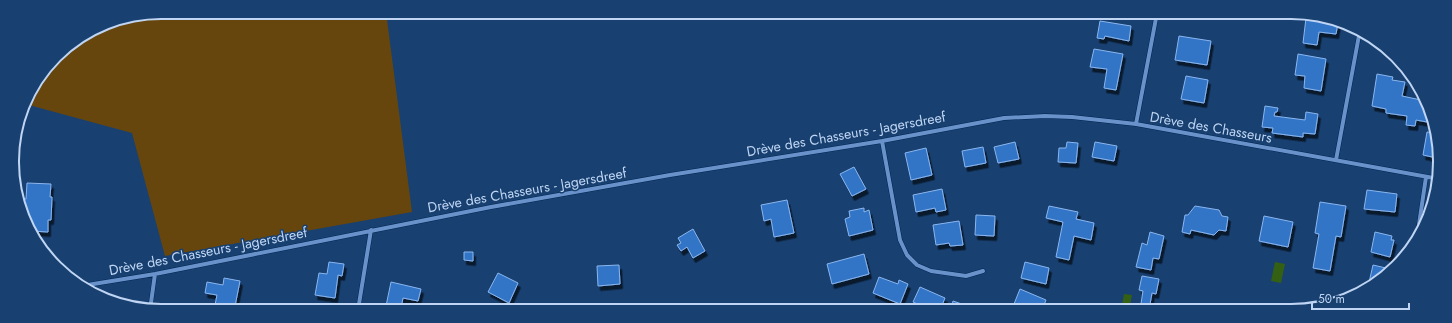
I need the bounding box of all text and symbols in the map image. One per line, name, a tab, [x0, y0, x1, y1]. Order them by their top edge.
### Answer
street label: Drève des Chasseurs - Jagersdreef	[745, 106, 948, 161]
street label: Drève des Chasseurs	[1148, 106, 1274, 148]
street label: Drève des Chasseurs - Jagersdreef	[426, 162, 629, 217]
street label: Drève des Chasseurs - Jagersdreef	[107, 222, 310, 280]
scale bar	[1312, 285, 1409, 311]
text: 50 m	[1318, 290, 1345, 308]

